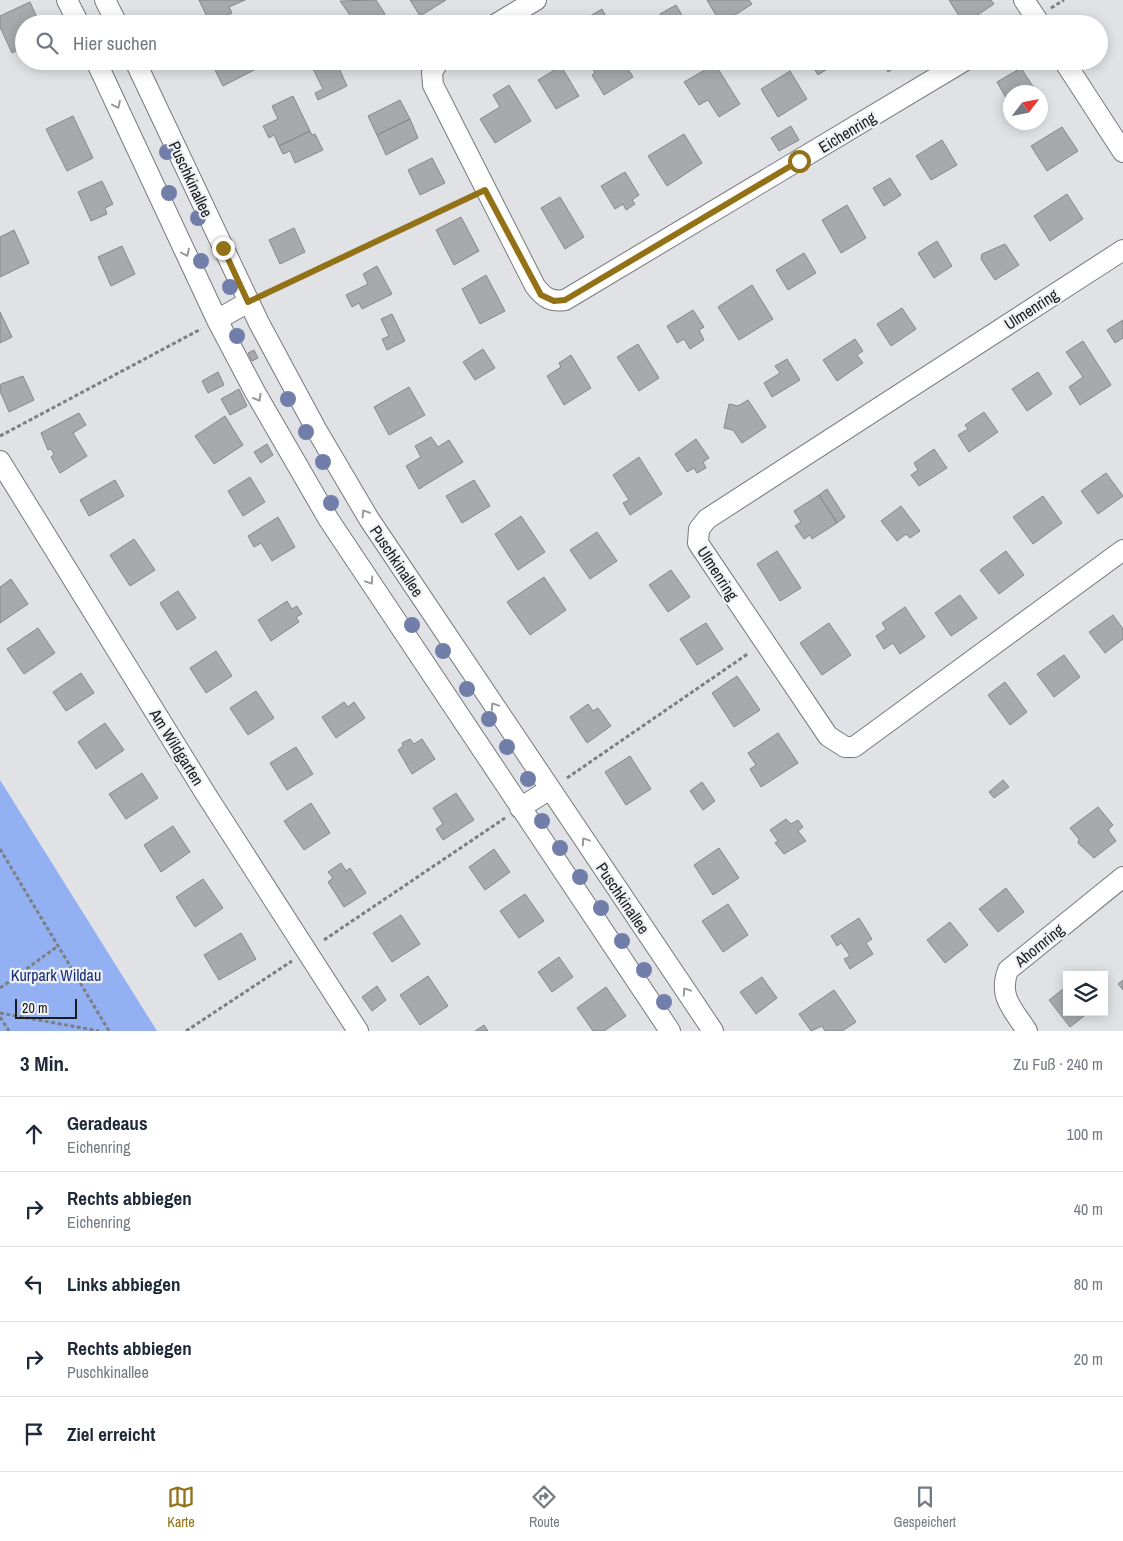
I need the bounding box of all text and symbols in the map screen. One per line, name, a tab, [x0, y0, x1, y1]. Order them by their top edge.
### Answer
search box	[15, 15, 1108, 70]
icon: search	[33, 29, 61, 57]
text: Hier suchen	[73, 30, 157, 56]
north arrow	[1003, 85, 1048, 130]
one-way arrow	[111, 100, 121, 109]
street label: Eichenring	[814, 106, 880, 158]
street label: Puschkinallee	[164, 137, 218, 221]
route start	[788, 150, 811, 173]
route end	[212, 237, 235, 260]
one-way arrow	[179, 248, 190, 257]
street label: Ulmenring	[1000, 283, 1063, 335]
one-way arrow	[252, 393, 262, 402]
one-way arrow	[362, 509, 372, 518]
street label: Puschkinallee	[365, 521, 429, 601]
street label: Ulmenring	[692, 542, 744, 605]
one-way arrow	[364, 576, 374, 585]
one-way arrow	[491, 703, 500, 712]
street label: Am Wildgarten	[144, 704, 209, 790]
one-way arrow	[582, 838, 591, 847]
street label: Puschkinallee	[591, 858, 655, 938]
street label: Ahornring	[1009, 918, 1069, 972]
park label: Kurpark Wildau	[11, 964, 101, 986]
map controls	[1063, 971, 1108, 1016]
button: layers	[1063, 971, 1108, 1016]
one-way arrow	[682, 987, 692, 996]
scale bar	[15, 996, 78, 1019]
text: 20 m	[22, 999, 48, 1017]
text: 3 Min.	[20, 1049, 69, 1078]
text: Zu Fuß · 240 m	[1013, 1053, 1103, 1075]
text: Geradeaus	[67, 1110, 148, 1136]
icon: ahead	[20, 1120, 48, 1148]
text: 100 m	[1067, 1123, 1103, 1145]
text: Eichenring	[67, 1136, 130, 1158]
text: Rechts abbiegen	[67, 1185, 192, 1211]
icon: right	[20, 1195, 48, 1223]
text: 40 m	[1074, 1198, 1103, 1220]
text: Eichenring	[67, 1211, 130, 1233]
icon: left	[20, 1270, 48, 1298]
text: Links abbiegen	[67, 1271, 180, 1297]
text: 80 m	[1074, 1273, 1103, 1295]
text: Rechts abbiegen	[67, 1335, 192, 1361]
icon: right	[20, 1345, 48, 1373]
text: 20 m	[1074, 1348, 1103, 1370]
text: Puschkinallee	[67, 1361, 149, 1383]
icon: arrive	[20, 1420, 48, 1448]
text: Ziel erreicht	[67, 1421, 155, 1447]
tab: Karte	[167, 1483, 195, 1531]
tab: Route	[529, 1483, 560, 1531]
tab: Gespeichert	[893, 1483, 956, 1531]

